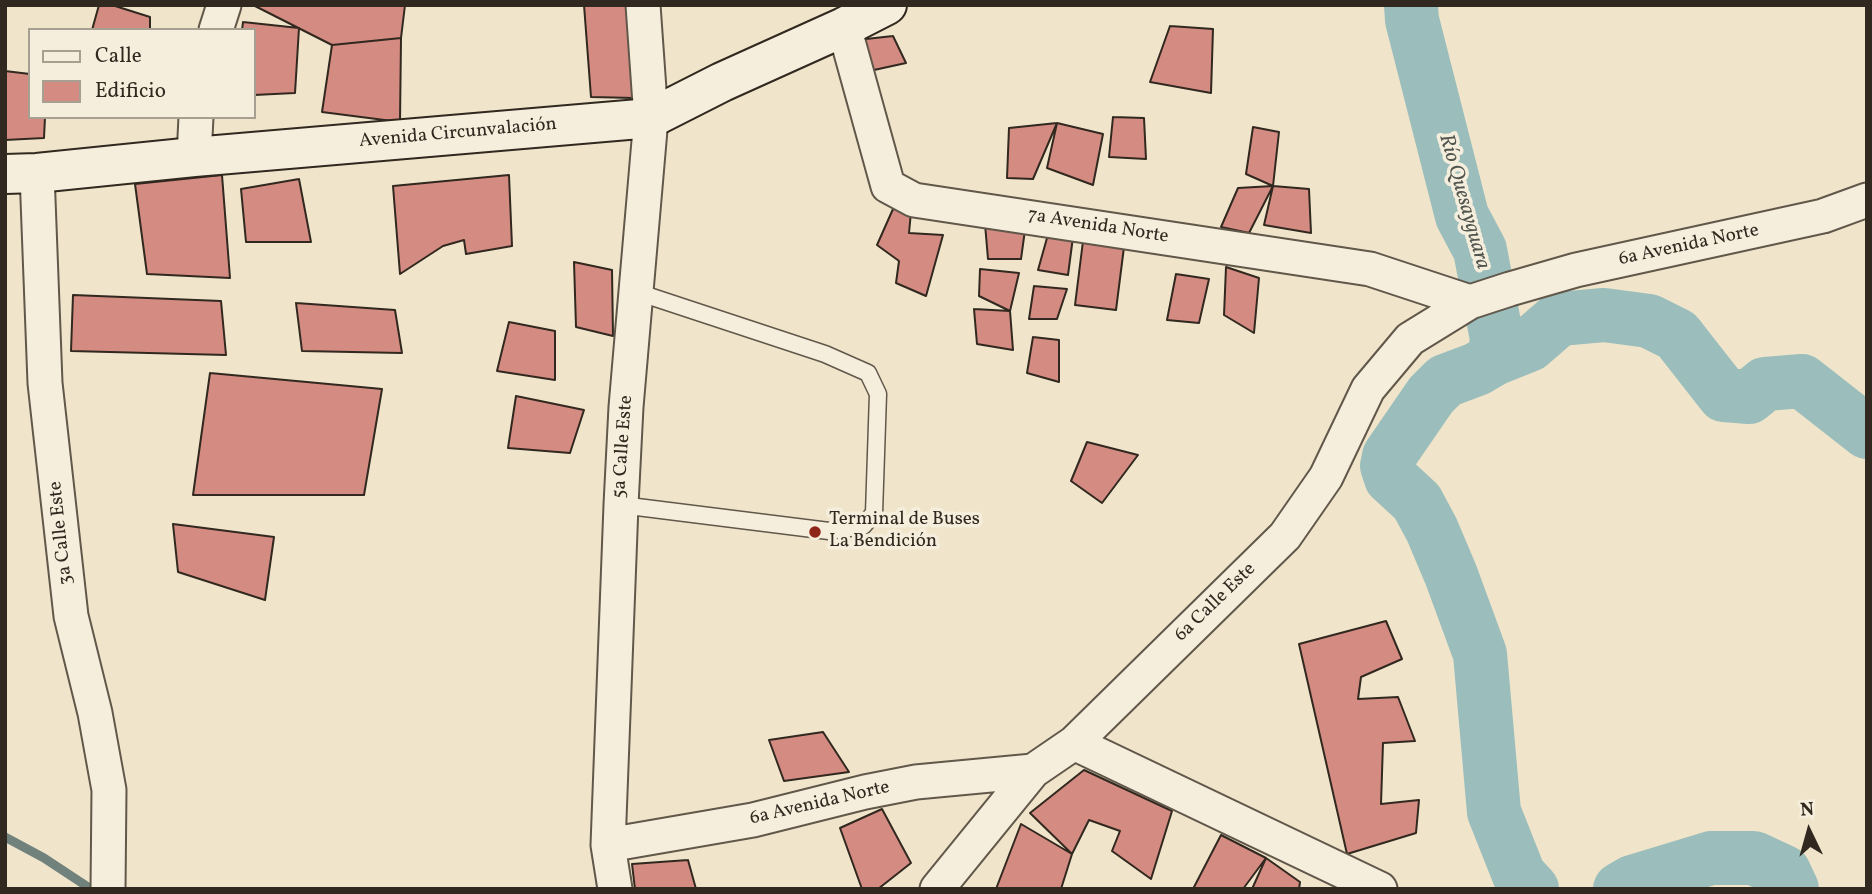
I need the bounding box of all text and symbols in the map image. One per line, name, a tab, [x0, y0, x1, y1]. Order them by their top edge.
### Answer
legend	[28, 28, 256, 119]
text: Calle	[95, 42, 142, 71]
text: Edificio	[95, 77, 166, 106]
street label: Avenida Circunvalación	[358, 114, 558, 154]
water label: Río Quesayguara	[1432, 131, 1494, 273]
street label: 7a Avenida Norte	[1026, 205, 1170, 249]
street label: 6a Avenida Norte	[1617, 220, 1761, 272]
street label: 5a Calle Este	[609, 395, 639, 499]
street label: 3a Calle Este	[45, 480, 79, 586]
place label: Terminal de Buses La Bendición	[829, 510, 980, 554]
marker: Terminal de Buses La Bendición	[807, 524, 823, 540]
street label: 6a Calle Este	[1171, 559, 1261, 647]
street label: 6a Avenida Norte	[748, 777, 892, 831]
north arrow	[1774, 796, 1844, 866]
text: N	[1799, 797, 1815, 824]

